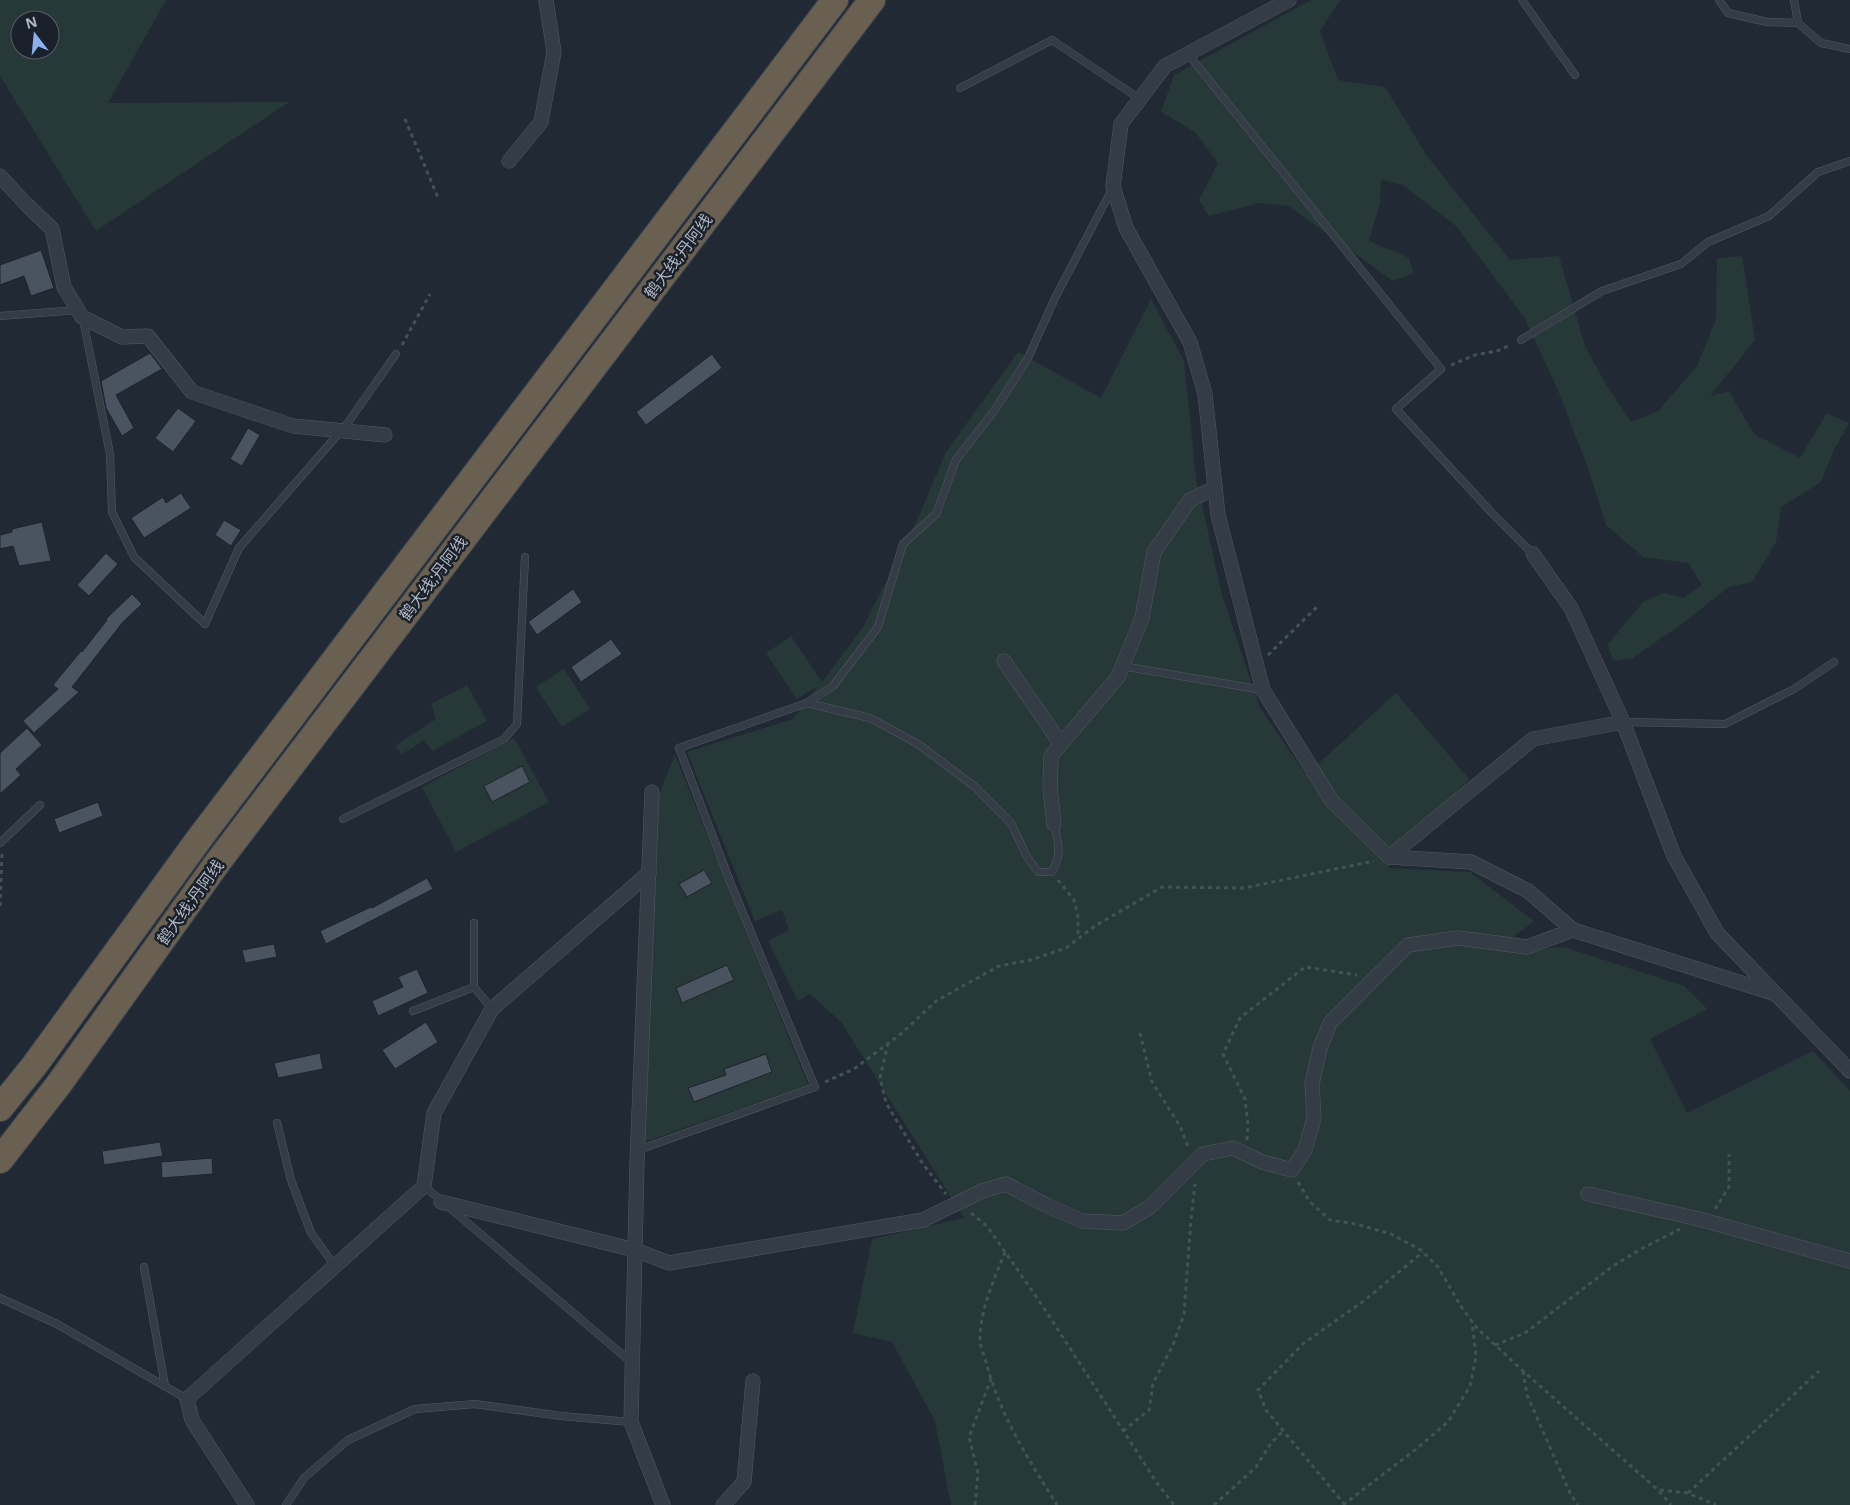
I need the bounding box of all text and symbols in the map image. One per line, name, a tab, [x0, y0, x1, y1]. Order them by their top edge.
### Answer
north arrow	[10, 10, 60, 60]
text: N	[23, 11, 39, 33]
street label: 鹤大线;丹阿线	[639, 209, 717, 303]
street label: 鹤大线;丹阿线	[394, 531, 472, 625]
street label: 鹤大线;丹阿线	[152, 855, 228, 949]

